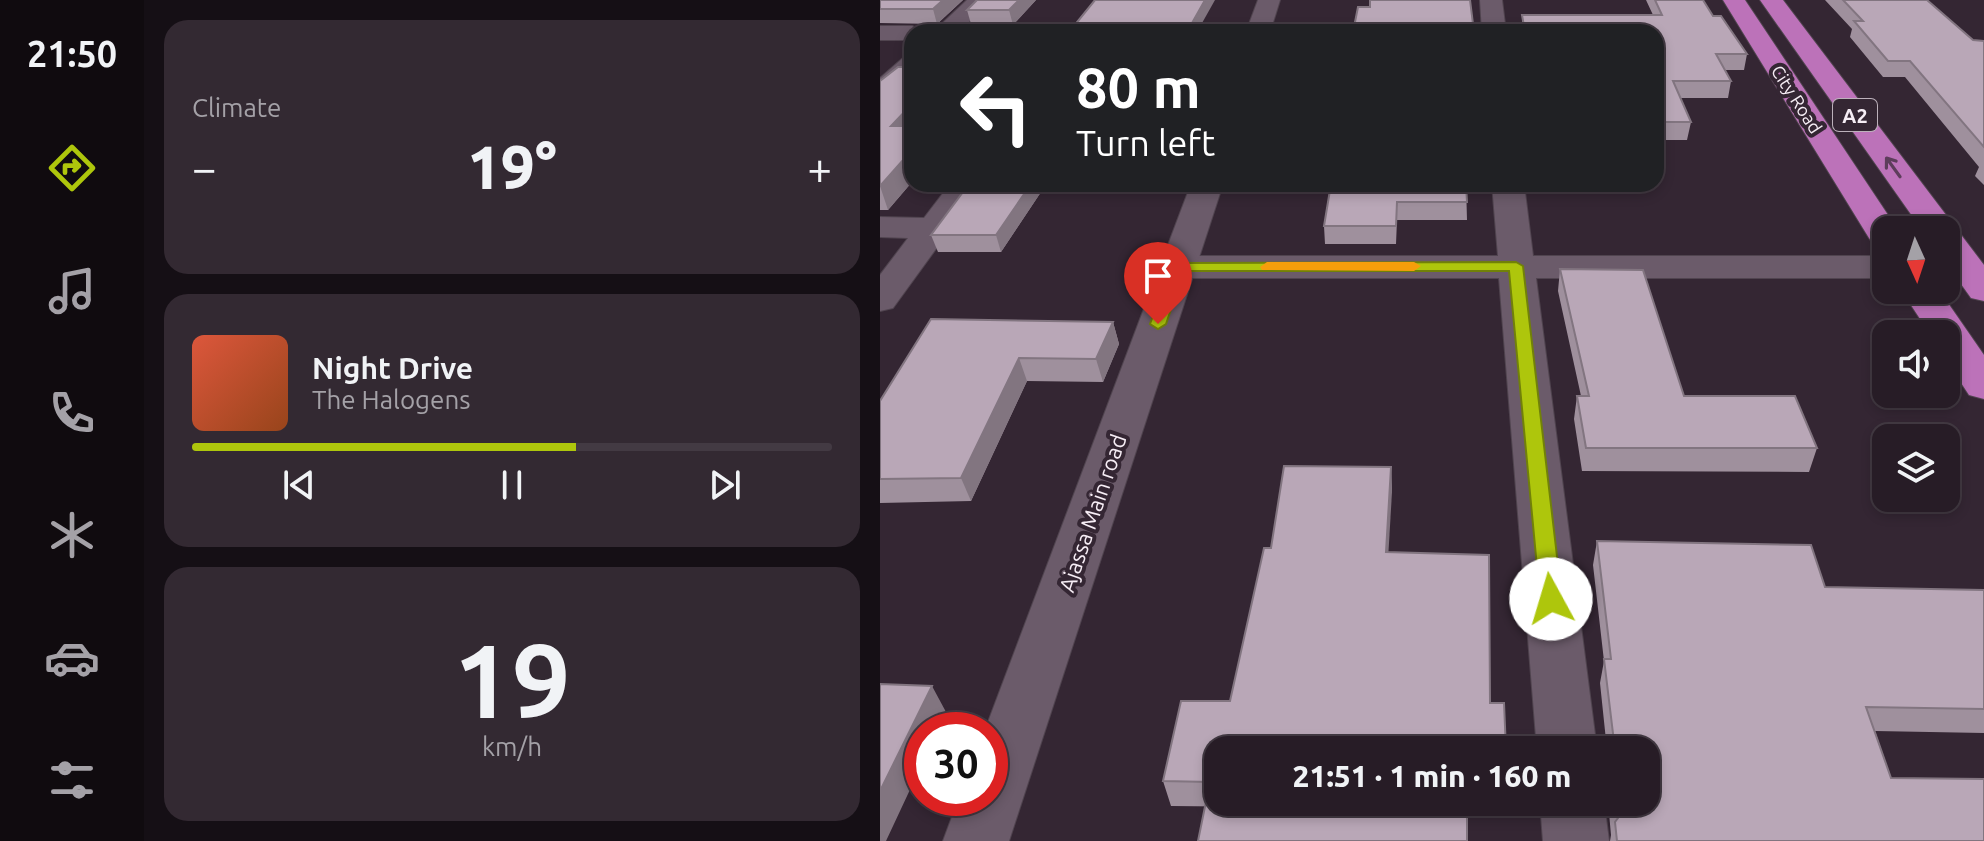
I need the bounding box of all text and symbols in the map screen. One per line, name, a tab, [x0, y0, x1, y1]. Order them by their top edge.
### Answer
text: 21:50	[27, 33, 117, 74]
icon: left	[944, 56, 1048, 160]
text: 80 m	[1076, 56, 1201, 119]
street label: City Road	[1768, 61, 1826, 137]
text: Climate	[192, 93, 281, 122]
road number: A2	[1833, 99, 1877, 131]
text: Turn left	[1076, 122, 1215, 163]
text: 19°	[467, 133, 557, 200]
icon: directions	[44, 140, 100, 196]
text: −	[192, 143, 217, 192]
text: +	[807, 143, 832, 192]
one-way arrow	[1885, 157, 1902, 178]
north arrow	[1872, 216, 1960, 304]
map controls	[1872, 216, 1960, 512]
pin	[1124, 242, 1192, 324]
icon: arrive	[1136, 254, 1180, 298]
icon: music	[44, 263, 100, 319]
button: sound	[1872, 320, 1960, 408]
text: Night Drive	[312, 351, 473, 385]
icon: phone	[44, 385, 100, 441]
text: The Halogens	[312, 385, 471, 414]
button: layers	[1872, 424, 1960, 512]
street label: Ajassa Main road	[1053, 431, 1131, 595]
icon: previous	[277, 463, 321, 507]
icon: pause	[490, 463, 534, 507]
icon: next	[703, 463, 747, 507]
icon: climate	[44, 507, 100, 563]
position arrow	[1509, 557, 1593, 641]
text: 19	[453, 621, 571, 738]
icon: car	[44, 630, 100, 686]
speed limit sign: 30	[904, 712, 1008, 816]
text: km/h	[482, 732, 542, 761]
icon: filters	[44, 752, 100, 808]
text: 21:51 · 1 min · 160 m	[1293, 759, 1571, 793]

